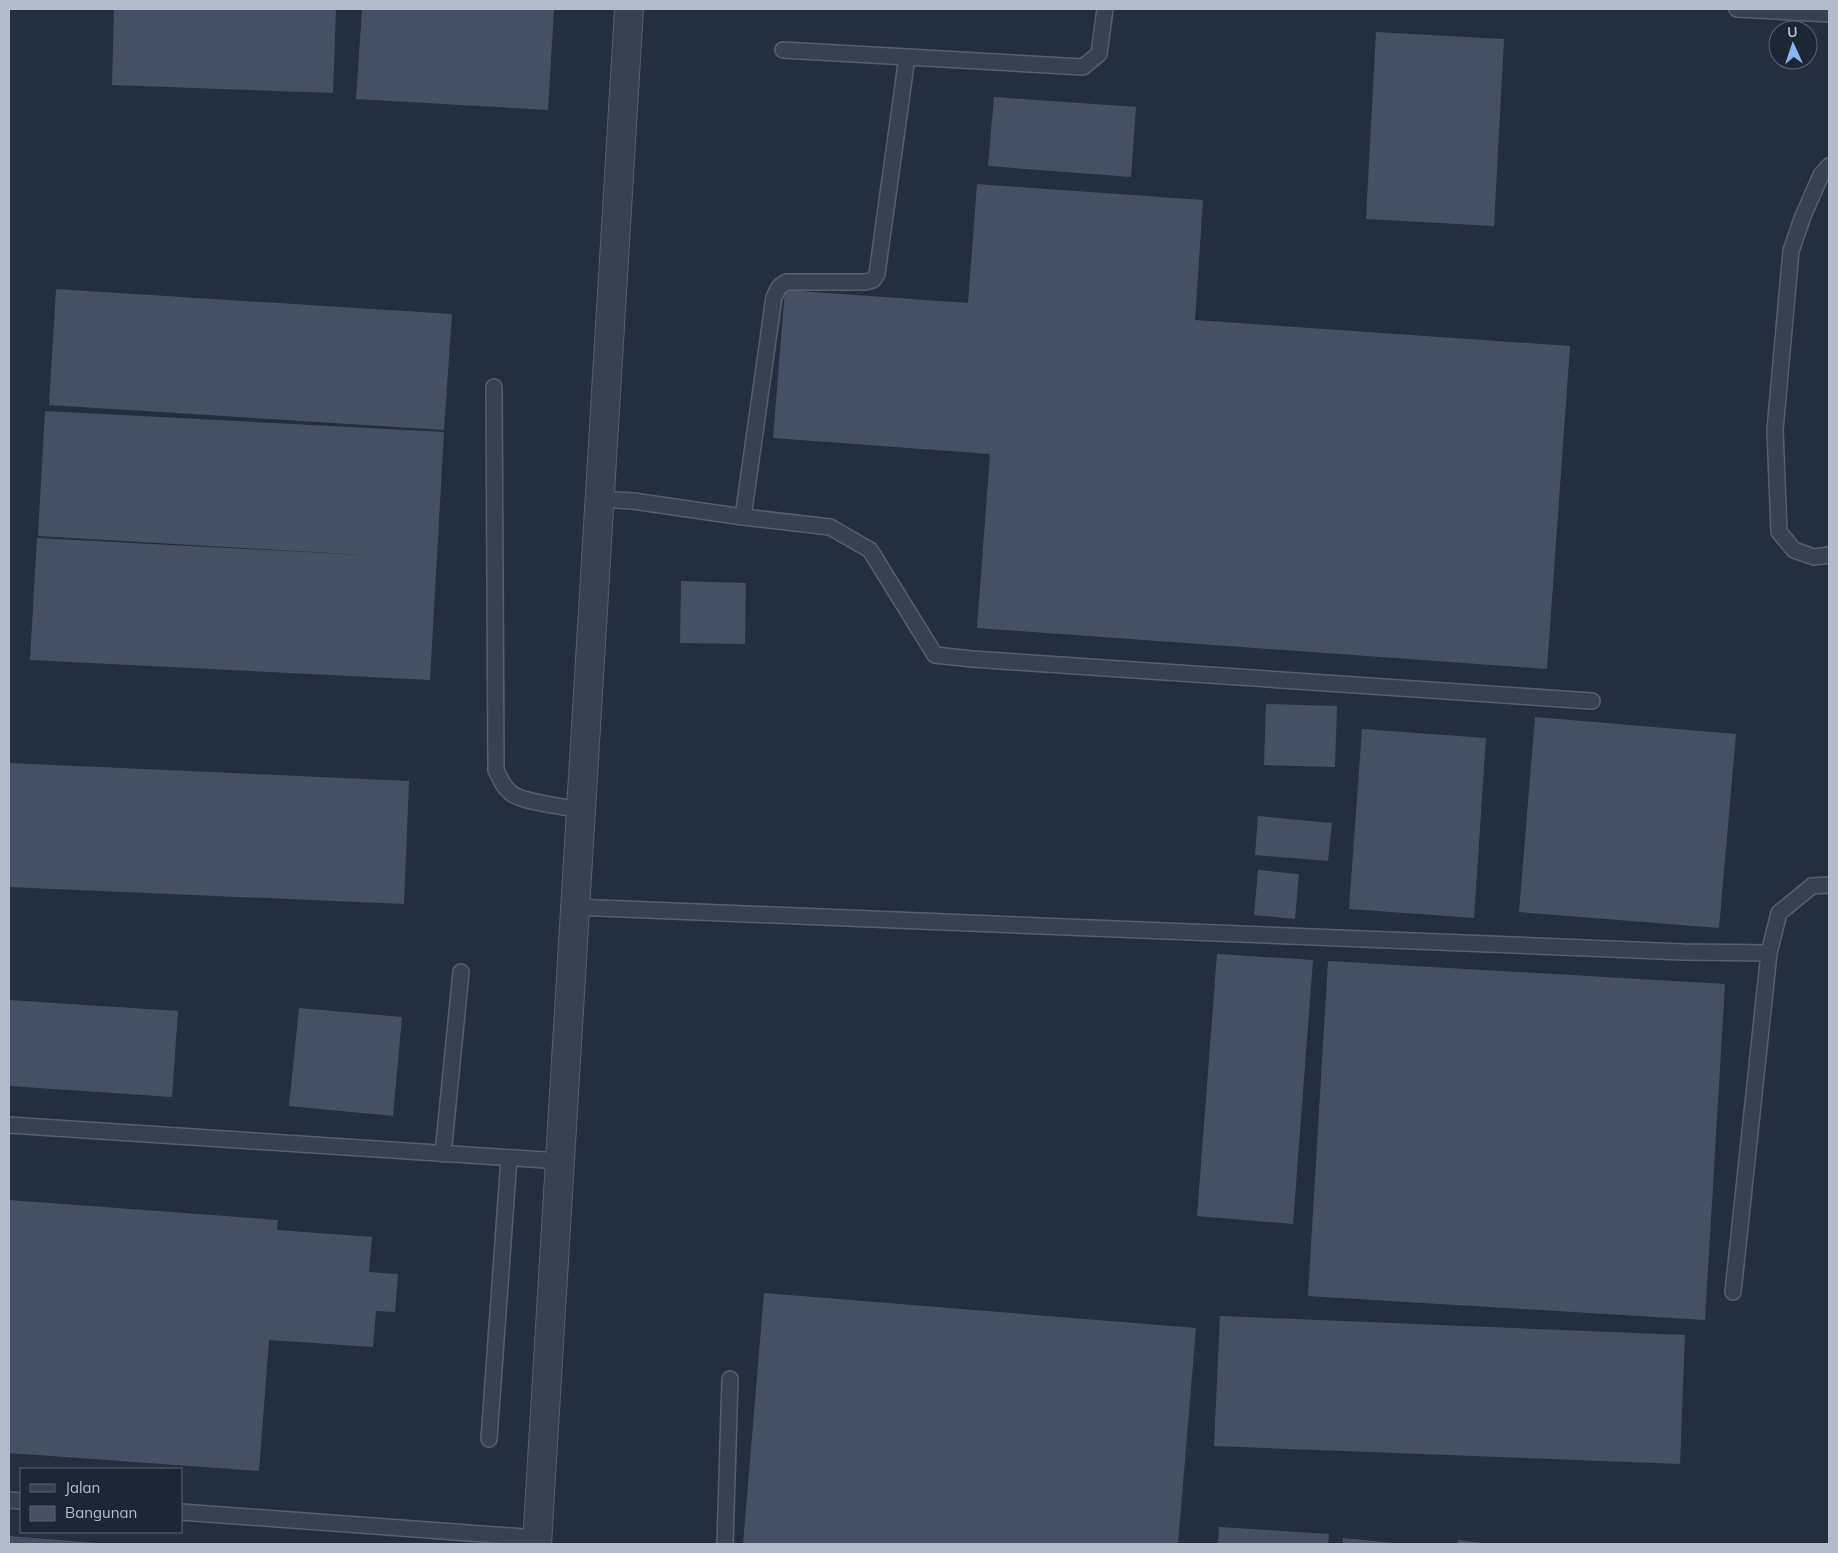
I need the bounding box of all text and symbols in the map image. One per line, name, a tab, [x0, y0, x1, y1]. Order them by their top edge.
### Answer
north arrow	[1768, 20, 1818, 70]
text: U	[1787, 23, 1798, 41]
legend	[20, 1468, 182, 1533]
text: Jalan	[65, 1478, 100, 1497]
text: Bangunan	[65, 1503, 137, 1522]

